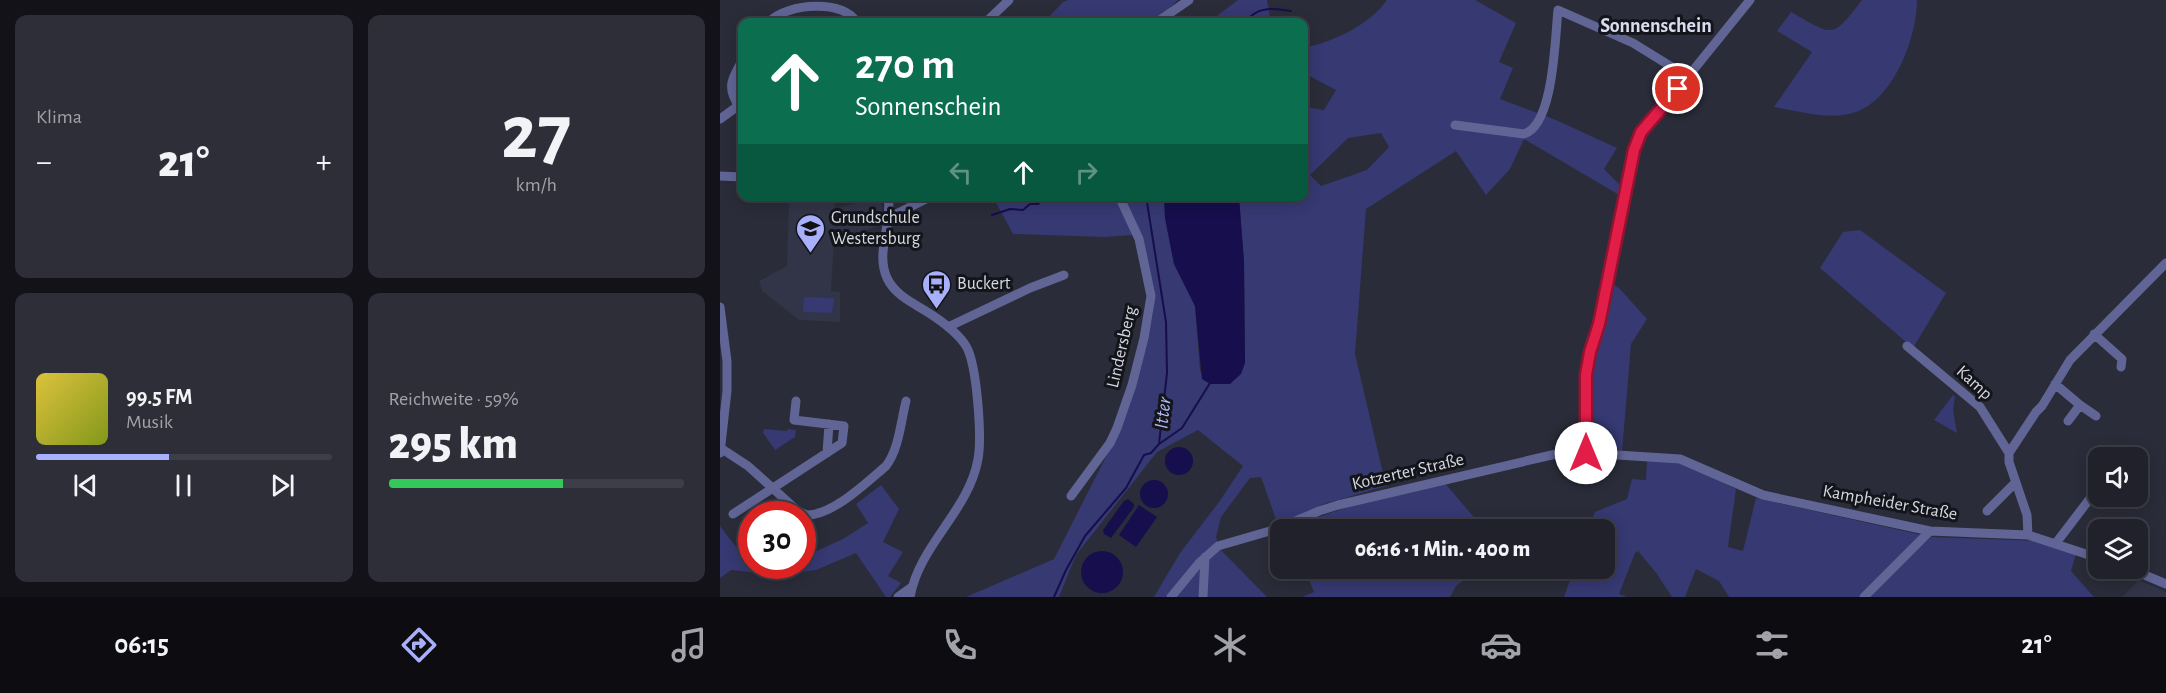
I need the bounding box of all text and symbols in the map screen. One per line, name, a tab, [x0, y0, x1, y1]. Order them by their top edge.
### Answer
district label: Sonnenschein	[1600, 16, 1712, 36]
icon: ahead	[756, 42, 834, 120]
text: 270 m	[855, 44, 955, 86]
pin	[1652, 63, 1703, 114]
icon: arrive	[1661, 72, 1694, 105]
text: Sonnenschein	[855, 93, 1002, 120]
text: 27	[501, 95, 571, 173]
text: Klima	[36, 107, 82, 127]
text: 21°	[158, 140, 209, 185]
text: −	[36, 146, 52, 179]
text: +	[316, 146, 331, 179]
icon: left	[944, 156, 977, 189]
icon: ahead	[1007, 156, 1040, 189]
icon: right	[1070, 156, 1103, 189]
text: km/h	[516, 175, 557, 195]
place label: Grundschule Westersburg	[831, 209, 921, 248]
school or university icon: Grundschule Westersburg	[794, 212, 826, 254]
bus stop icon: Buckert	[920, 268, 952, 310]
place label: Buckert	[957, 275, 1011, 293]
street label: Lindersberg	[1104, 304, 1140, 390]
street label: Kamp	[1953, 362, 1995, 404]
text: 99.5 FM	[126, 386, 192, 408]
text: Reichweite · 59%	[389, 389, 519, 409]
water label: Itter	[1151, 396, 1175, 430]
text: Musik	[126, 412, 173, 432]
position arrow	[1554, 421, 1618, 485]
text: 295 km	[389, 422, 518, 467]
map controls	[2088, 447, 2148, 579]
button: sound	[2088, 447, 2148, 507]
street label: Kotzerter Straße	[1350, 450, 1466, 494]
icon: previous	[69, 469, 102, 502]
icon: pause	[167, 469, 200, 502]
icon: next	[266, 469, 299, 502]
street label: Kampheider Straße	[1821, 482, 1959, 524]
speed limit sign: 30	[738, 501, 816, 579]
button: layers	[2088, 519, 2148, 579]
text: 06:16 · 1 Min. · 400 m	[1355, 538, 1530, 560]
icon: directions	[398, 624, 440, 666]
icon: music	[668, 624, 710, 666]
icon: phone	[939, 624, 981, 666]
icon: climate	[1209, 624, 1251, 666]
icon: car	[1480, 624, 1522, 666]
icon: filters	[1751, 624, 1793, 666]
text: 06:15	[114, 631, 169, 658]
text: 21°	[2021, 631, 2052, 658]

